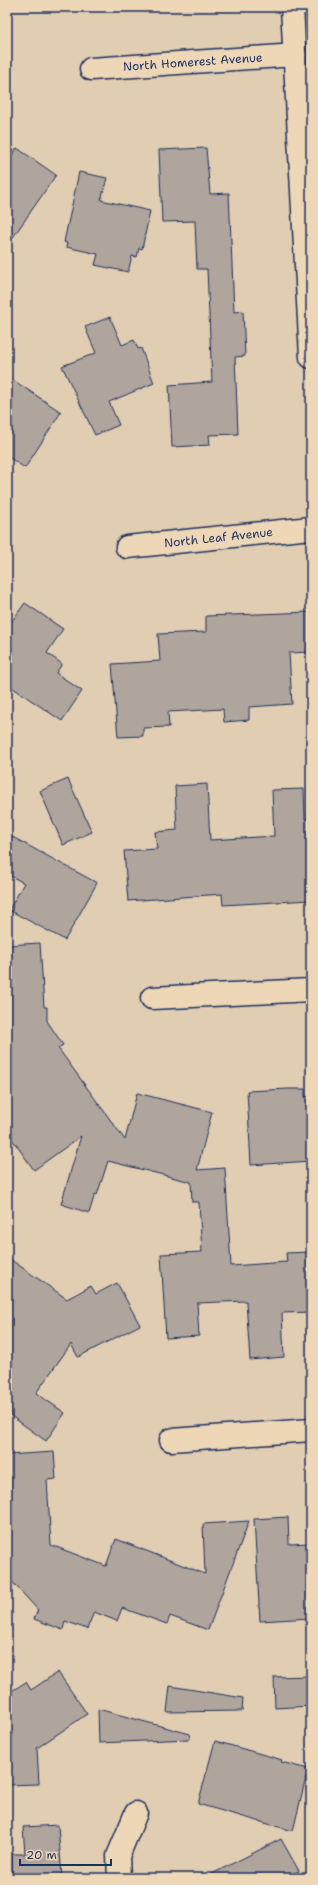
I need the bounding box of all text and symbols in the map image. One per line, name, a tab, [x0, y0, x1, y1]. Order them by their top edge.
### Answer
street label: North Homerest Avenue	[122, 49, 263, 75]
street label: North Leaf Avenue	[163, 524, 274, 551]
scale bar	[20, 1841, 111, 1867]
text: 20 m	[26, 1847, 57, 1863]

